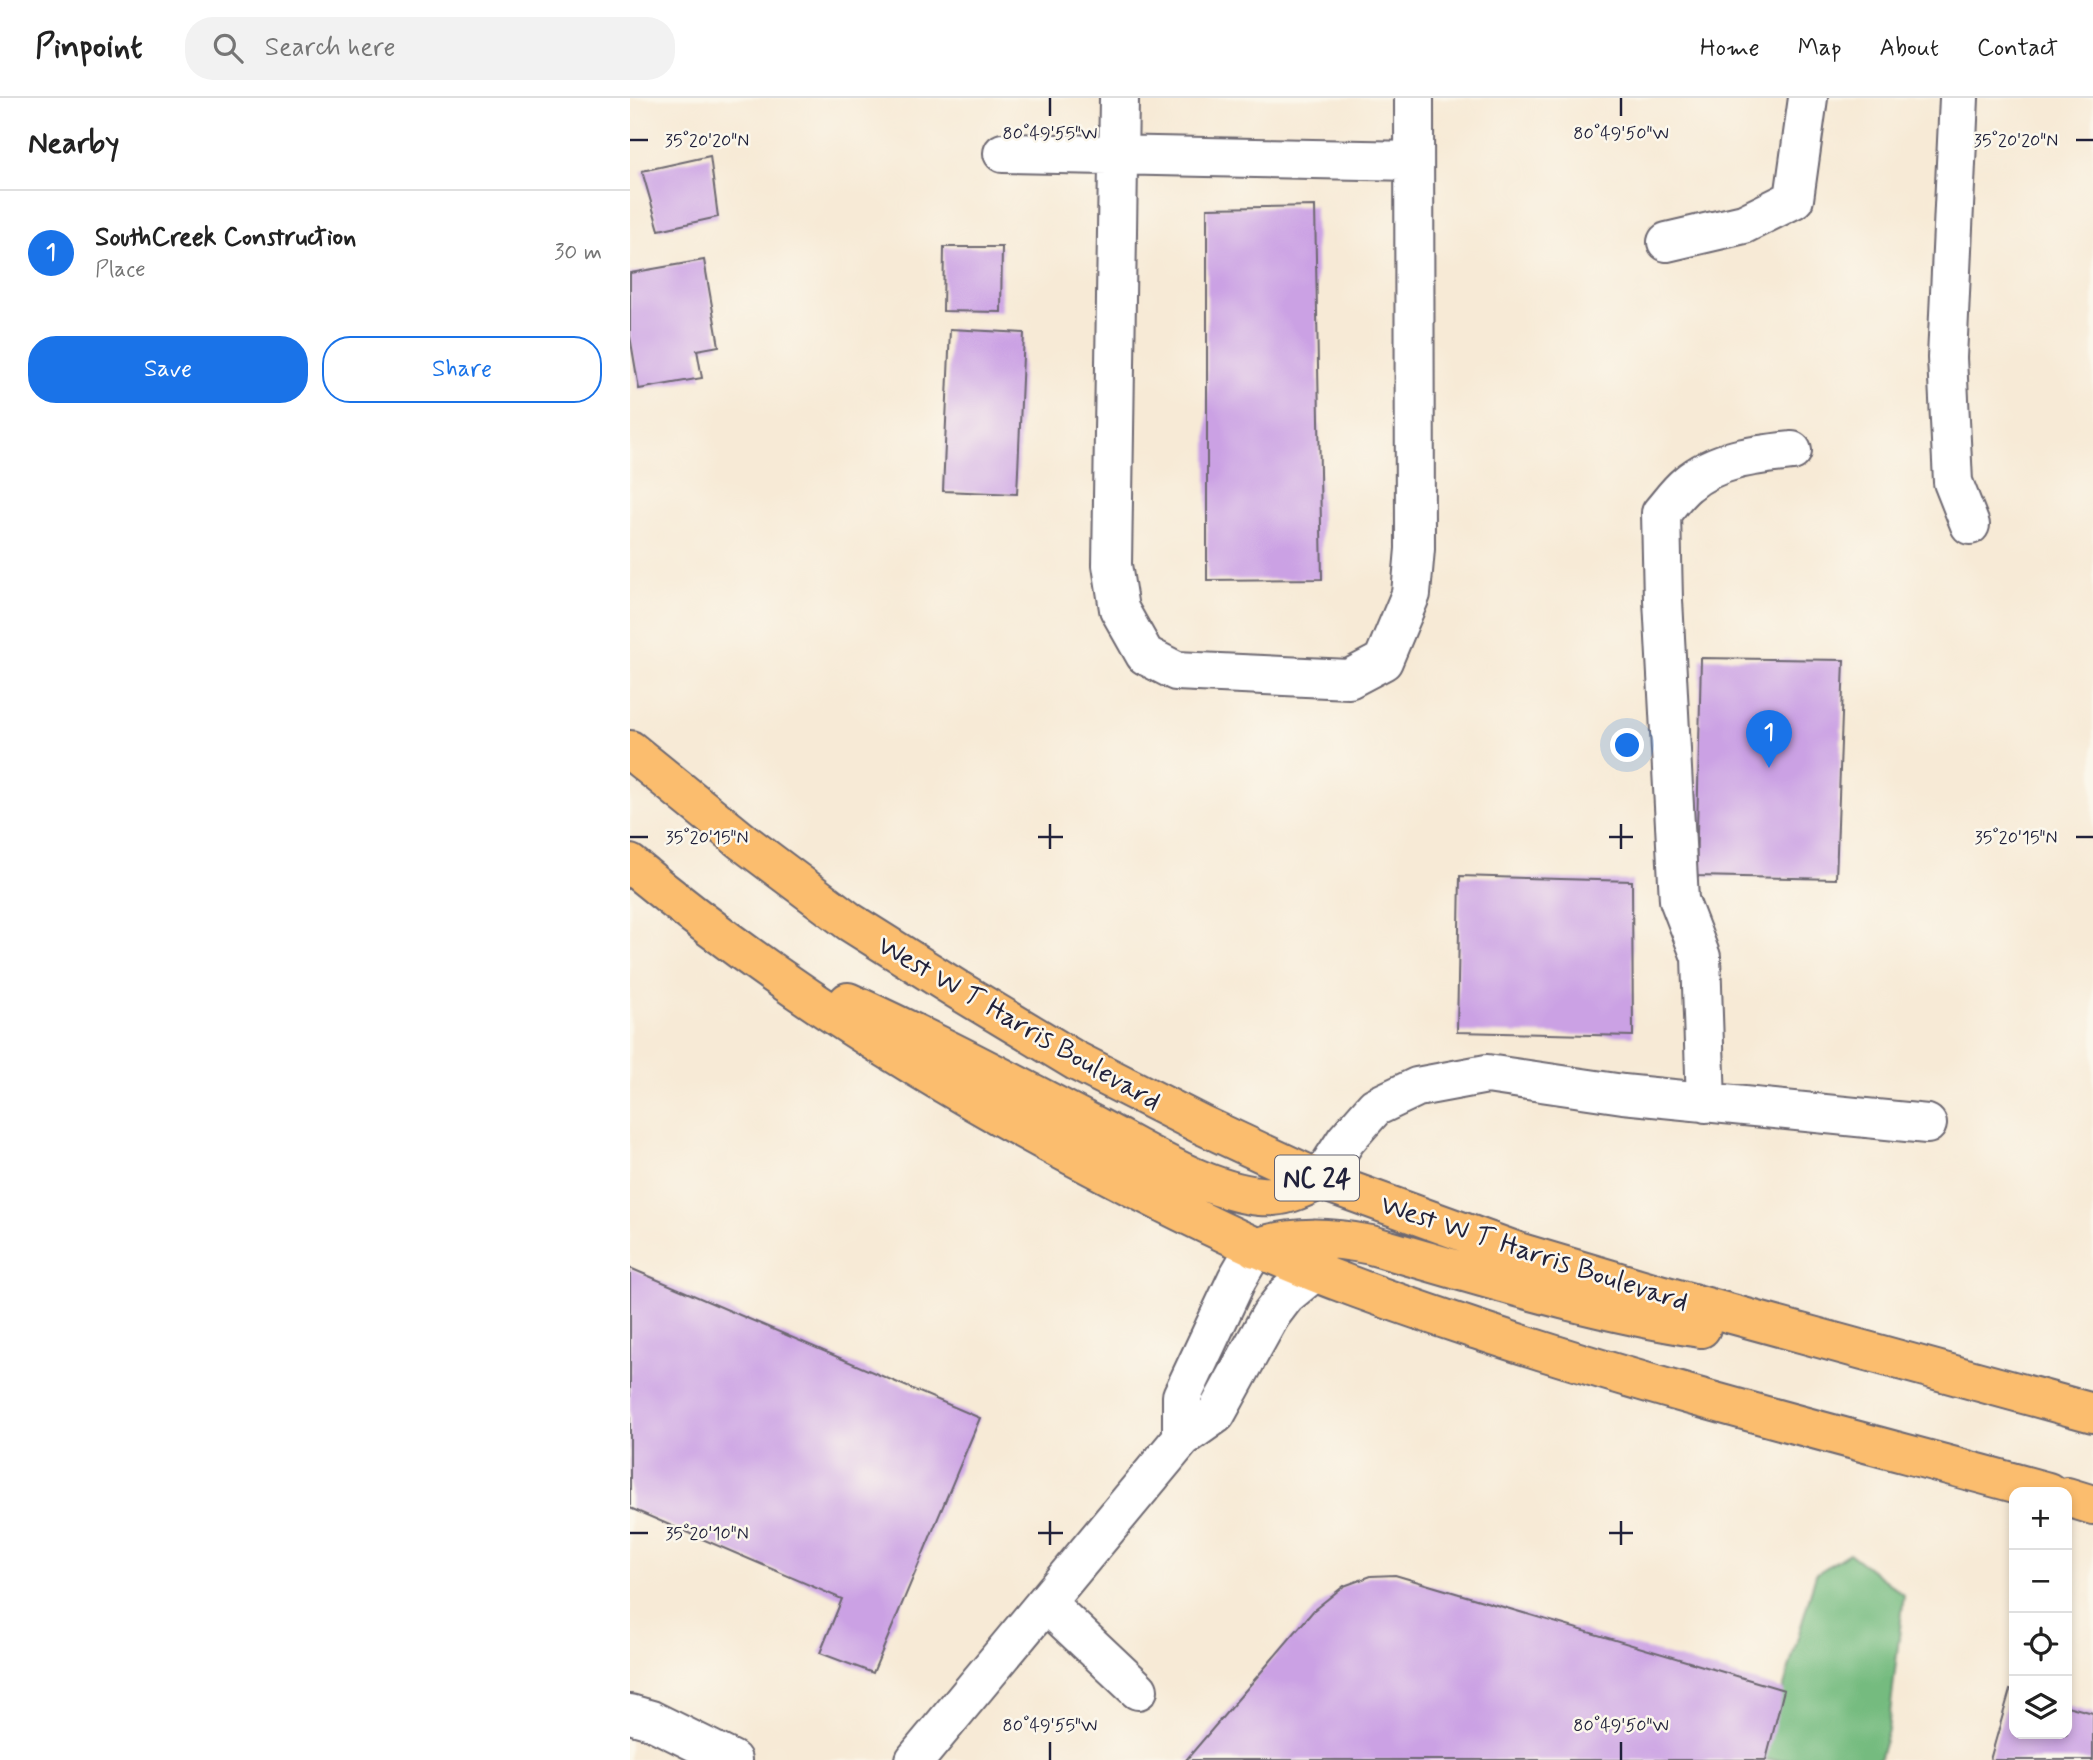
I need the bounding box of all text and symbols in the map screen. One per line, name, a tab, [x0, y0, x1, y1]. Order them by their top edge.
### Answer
search box	[185, 17, 675, 80]
text: Pinpoint	[35, 26, 143, 70]
icon: search	[209, 29, 247, 67]
text: Search here	[265, 31, 396, 65]
text: Home	[1700, 33, 1760, 64]
text: Map	[1798, 33, 1842, 64]
text: About	[1880, 33, 1939, 64]
text: Contact	[1977, 33, 2058, 64]
text: 80°49'55"W	[1003, 122, 1097, 146]
text: 80°49'50"W	[1573, 122, 1669, 146]
text: Nearby	[28, 124, 119, 163]
text: 35°20'20"N	[665, 129, 749, 153]
text: 35°20'20"N	[1974, 129, 2058, 153]
text: SouthCreek Construction	[95, 221, 356, 255]
text: 1	[46, 238, 56, 268]
text: 30 m	[554, 238, 602, 268]
text: Place	[95, 255, 146, 285]
button: Save	[28, 336, 308, 403]
button: Share	[322, 336, 602, 403]
pin: 1	[1746, 710, 1792, 768]
your location	[1610, 728, 1644, 762]
text: 35°20'15"N	[666, 826, 748, 850]
text: 35°20'15"N	[1975, 826, 2057, 850]
street label: West W T Harris Boulevard	[870, 928, 1167, 1121]
road number: NC 24	[1275, 1156, 1359, 1200]
street label: West W T Harris Boulevard	[1376, 1187, 1693, 1322]
map controls	[2009, 1487, 2072, 1739]
button: +	[2009, 1487, 2072, 1550]
text: 35°20'10"N	[665, 1522, 749, 1546]
button: −	[2009, 1550, 2072, 1613]
button: locate	[2009, 1613, 2072, 1676]
button: layers	[2009, 1676, 2072, 1739]
text: 80°49'55"W	[1003, 1714, 1097, 1738]
text: 80°49'50"W	[1573, 1714, 1669, 1738]

